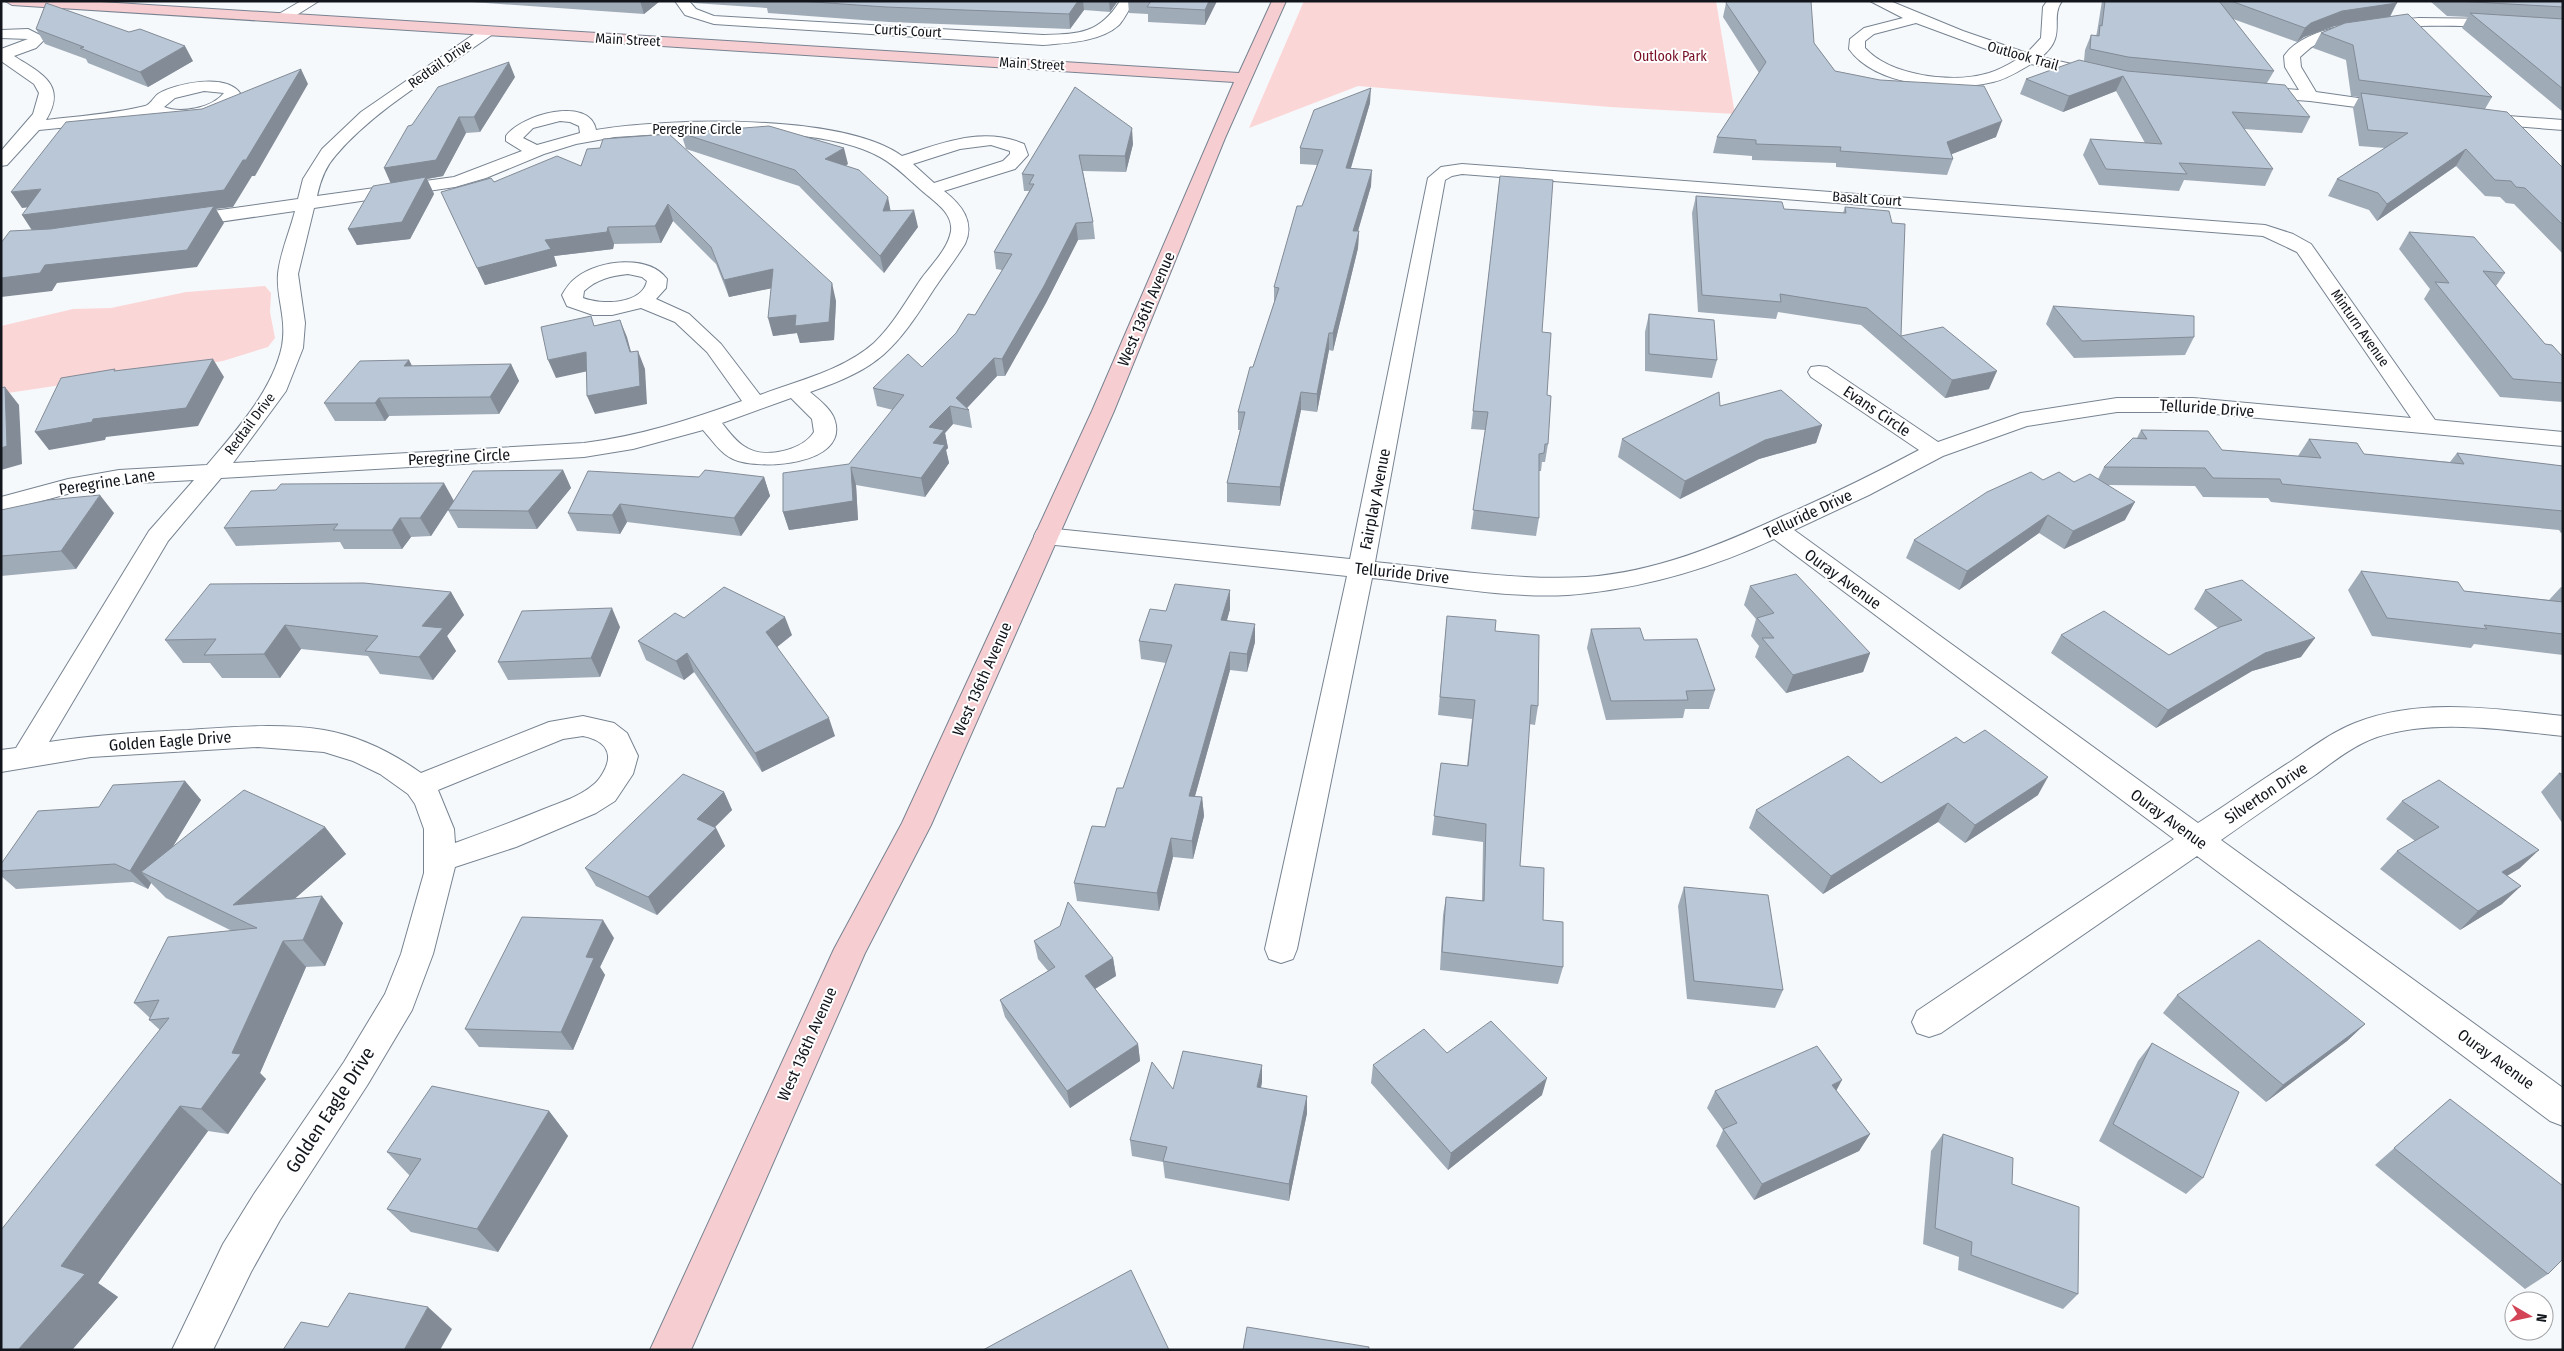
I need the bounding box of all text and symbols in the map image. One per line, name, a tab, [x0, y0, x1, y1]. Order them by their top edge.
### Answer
street label: Curtis Court	[874, 21, 943, 41]
street label: Main Street	[595, 30, 662, 50]
street label: Redtail Drive	[405, 36, 475, 92]
street label: Outlook Trail	[1985, 38, 2061, 74]
park label: Outlook Park	[1633, 48, 1707, 65]
street label: Main Street	[999, 54, 1066, 74]
street label: Peregrine Circle	[652, 121, 742, 138]
street label: Basalt Court	[1832, 188, 1903, 210]
street label: West 136th Avenue	[1113, 249, 1179, 369]
street label: Minturn Avenue	[2327, 286, 2393, 370]
street label: Evans Circle	[1840, 382, 1914, 440]
street label: Redtail Drive	[221, 390, 279, 458]
street label: Telluride Drive	[2159, 395, 2255, 421]
street label: Peregrine Circle	[407, 445, 511, 469]
street label: Fairplay Avenue	[1356, 447, 1394, 551]
street label: Peregrine Lane	[58, 465, 157, 499]
street label: Telluride Drive	[1761, 485, 1855, 543]
street label: Ouray Avenue	[1801, 545, 1885, 613]
street label: Telluride Drive	[1354, 559, 1450, 587]
street label: West 136th Avenue	[948, 619, 1016, 739]
street label: Golden Eagle Drive	[108, 727, 232, 755]
street label: Silverton Drive	[2221, 758, 2311, 828]
street label: Ouray Avenue	[2127, 785, 2211, 853]
street label: West 136th Avenue	[773, 984, 841, 1104]
street label: Ouray Avenue	[2454, 1025, 2538, 1093]
street label: Golden Eagle Drive	[281, 1043, 379, 1177]
north arrow	[2504, 1291, 2554, 1341]
text: N	[2532, 1312, 2550, 1323]

